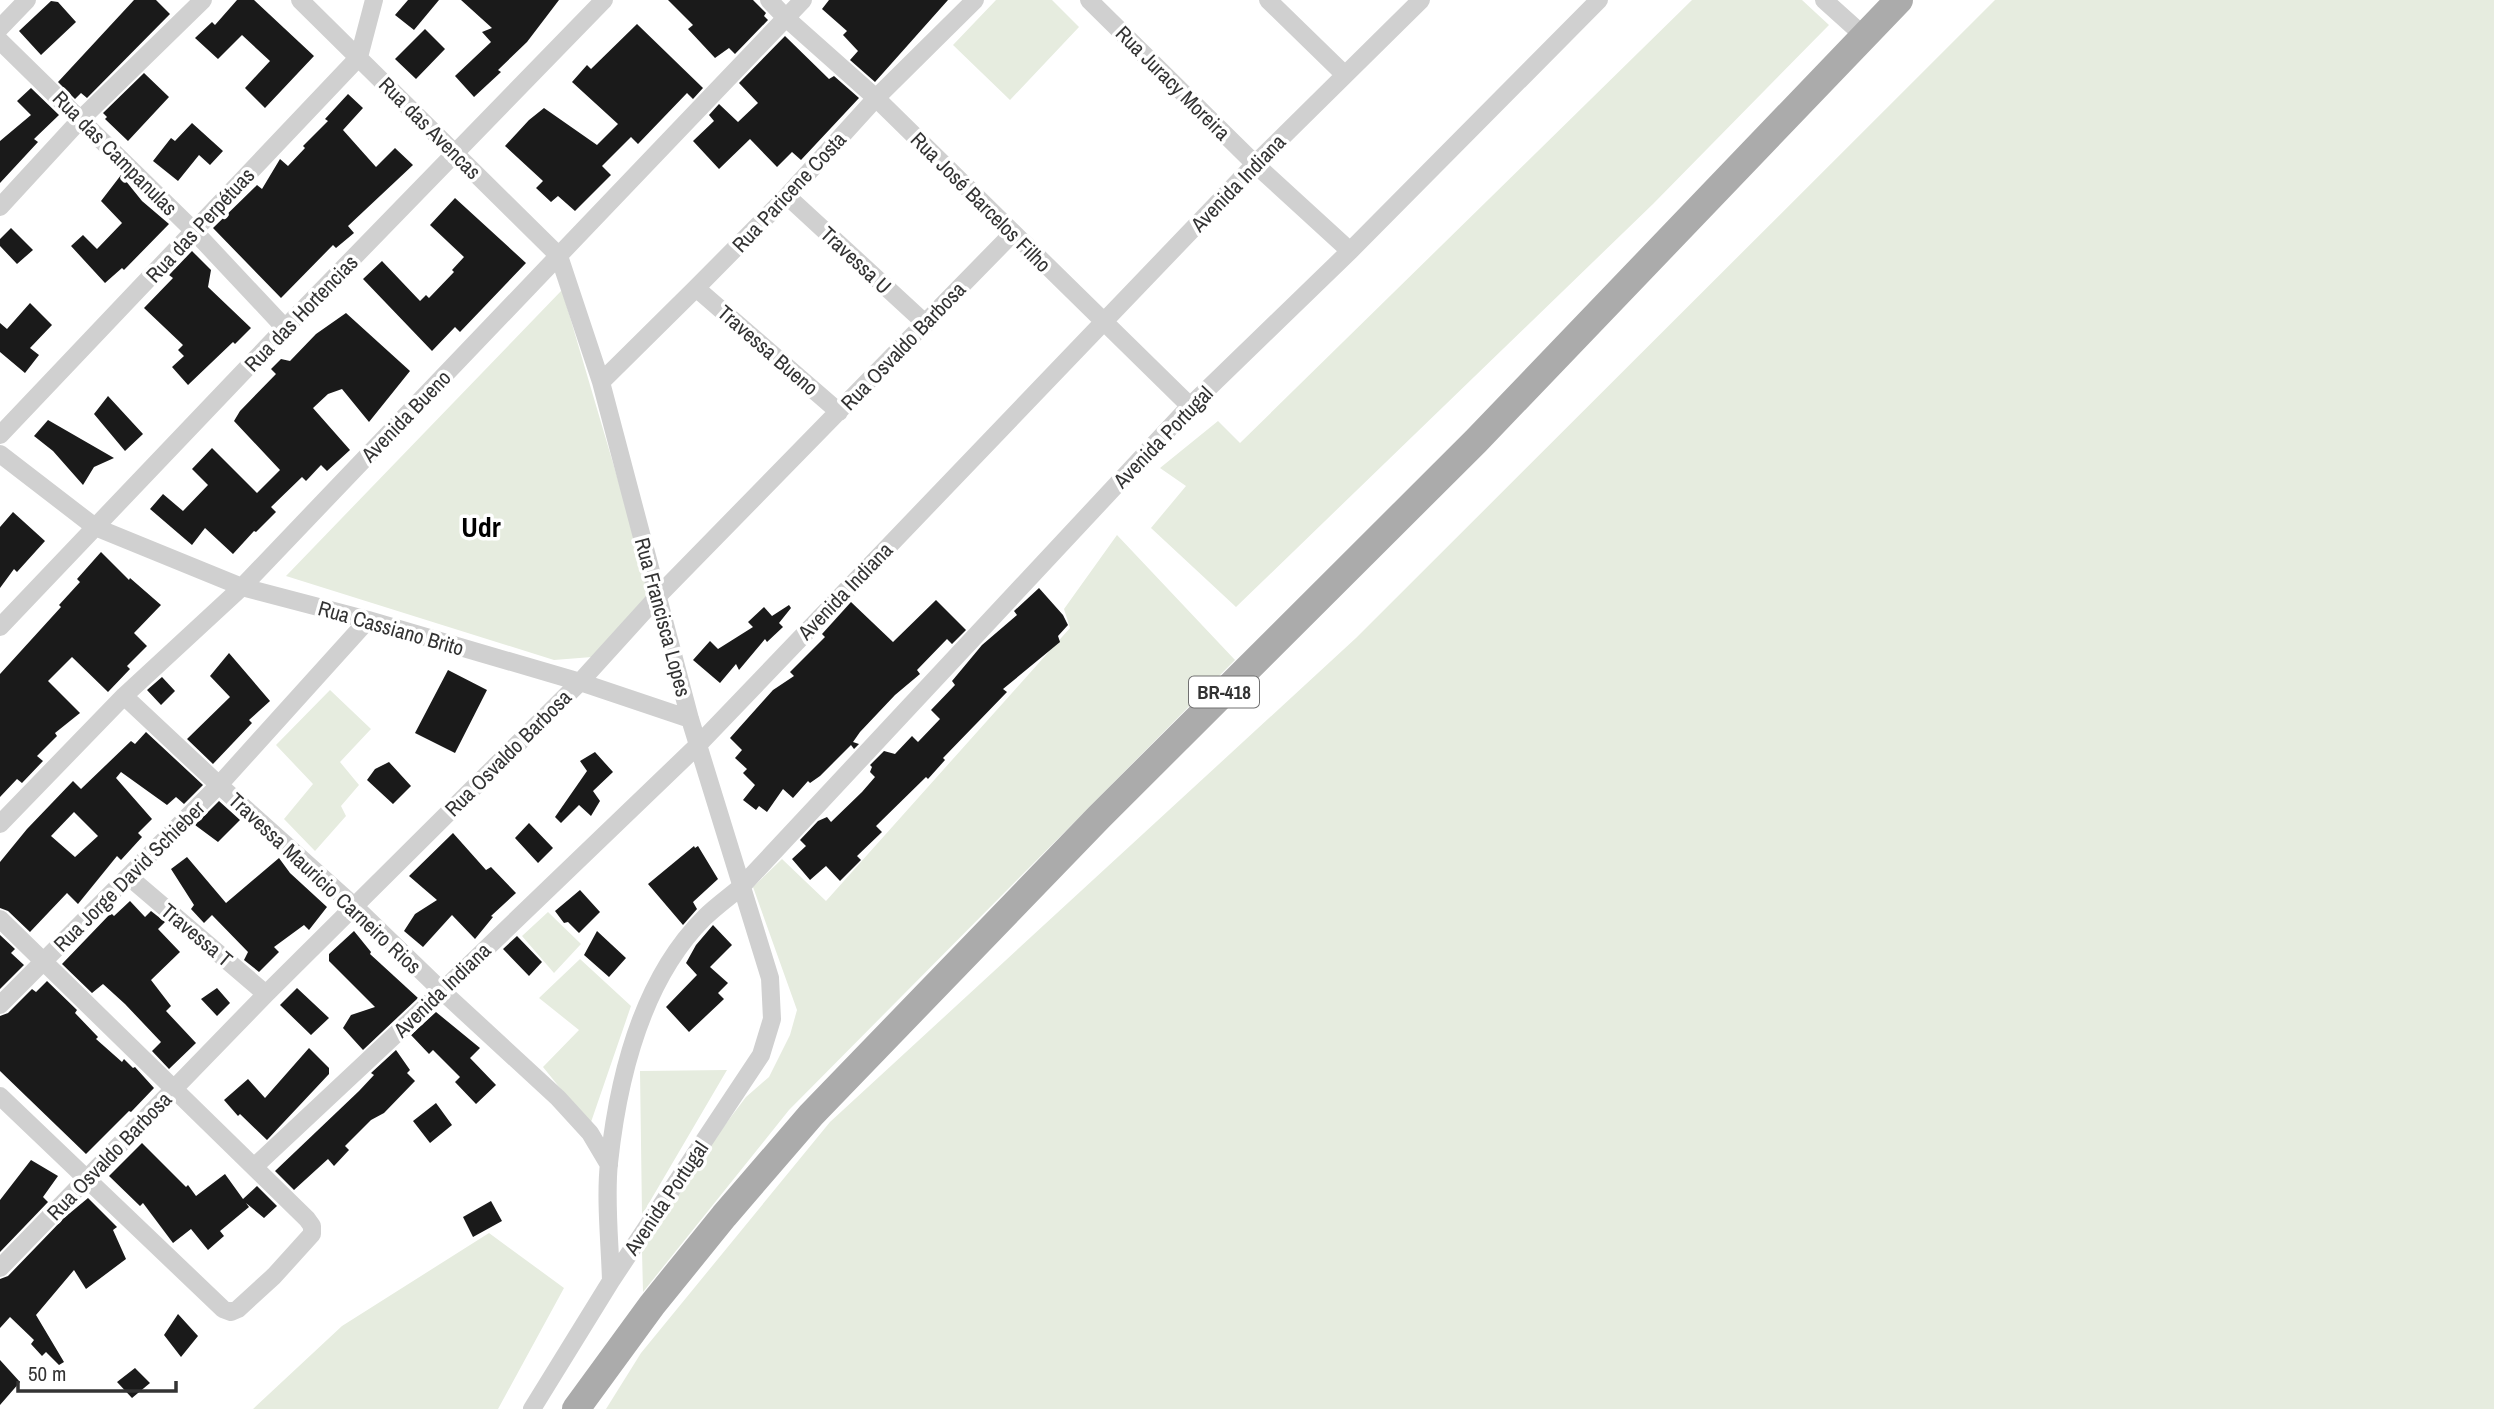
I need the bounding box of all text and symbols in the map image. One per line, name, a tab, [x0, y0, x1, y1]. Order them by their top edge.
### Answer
street label: Rua Juracy Moreira	[1109, 19, 1237, 147]
street label: Rua das Avencas	[372, 70, 488, 186]
street label: Rua das Campanulas	[46, 84, 184, 222]
street label: Rua Paricene Costa	[726, 125, 853, 259]
street label: Rua José Barcelos Filho	[904, 125, 1058, 279]
street label: Avenida Indiana	[1183, 128, 1292, 239]
street label: Rua das Perpétuas	[139, 161, 261, 289]
street label: Travessa U	[814, 220, 898, 300]
street label: Rua das Hortencias	[238, 248, 364, 378]
street label: Rua Osvaldo Barbosa	[834, 275, 972, 417]
street label: Travessa Bueno	[711, 298, 825, 402]
street label: Avenida Bueno	[354, 364, 457, 469]
street label: Avenida Portugal	[1106, 380, 1219, 495]
district label: Udr	[461, 508, 501, 546]
street label: Rua Francisca Lopes	[628, 534, 698, 700]
street label: Avenida Indiana	[790, 536, 899, 647]
street label: Rua Cassiano Brito	[315, 593, 467, 663]
road number: BR-418	[1189, 677, 1259, 708]
street label: Rua Osvaldo Barbosa	[438, 683, 578, 823]
street label: Travessa Mauricio Carneiro Rios	[222, 786, 428, 980]
street label: Rua Jorge David Schieber	[47, 794, 211, 958]
street label: Travessa T	[155, 897, 239, 974]
street label: Avenida Indiana	[386, 936, 497, 1045]
street label: Rua Osvaldo Barbosa	[40, 1085, 178, 1227]
street label: Avenida Portugal	[617, 1135, 715, 1262]
scale bar	[18, 1350, 175, 1394]
text: 50 m	[28, 1359, 66, 1388]

